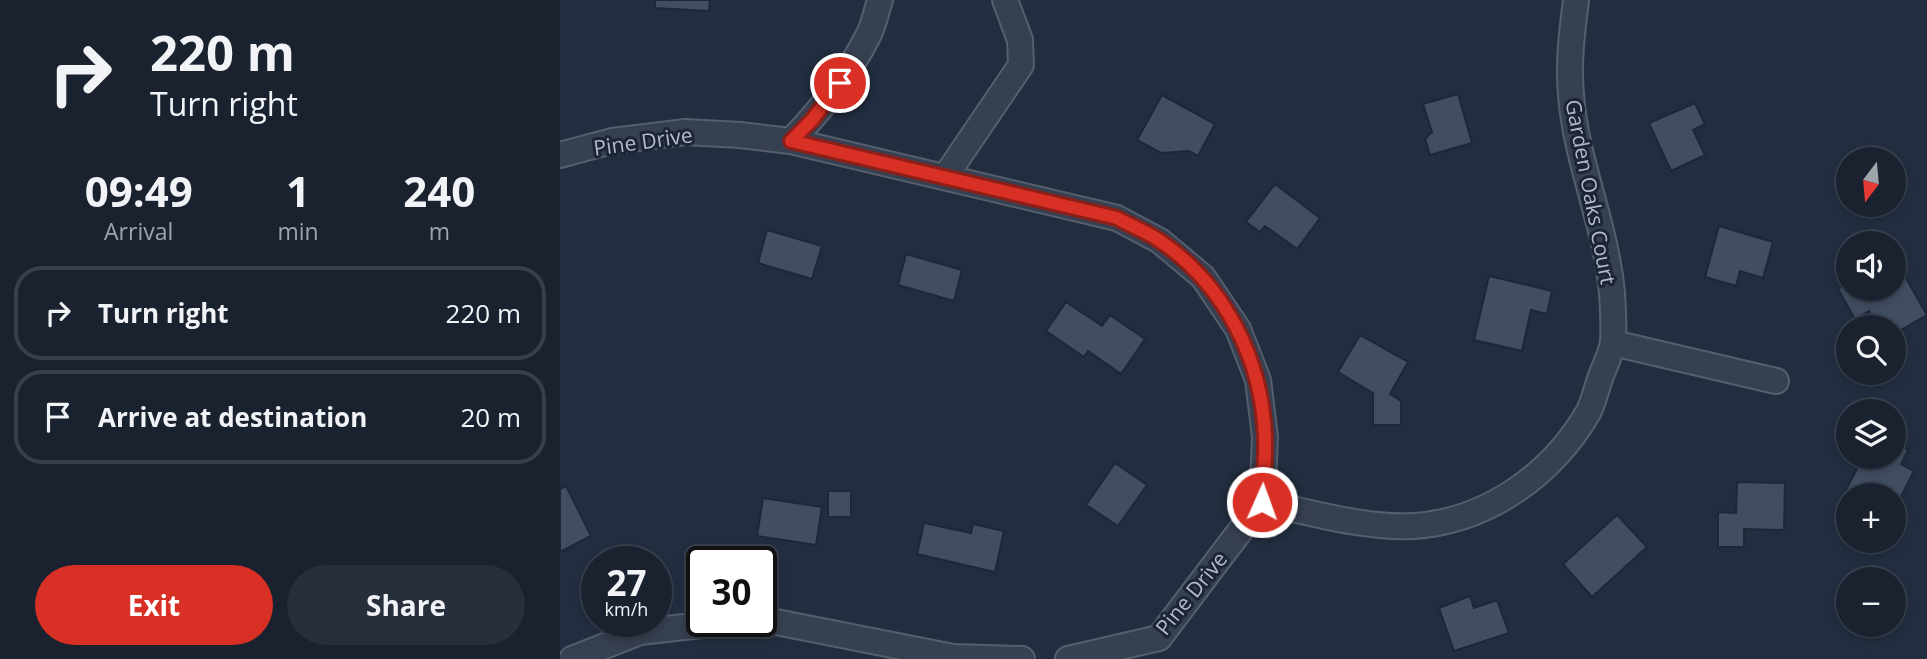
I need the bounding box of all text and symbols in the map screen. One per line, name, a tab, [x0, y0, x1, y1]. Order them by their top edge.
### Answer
text: 220 m	[150, 19, 295, 85]
icon: right	[35, 28, 126, 119]
pin	[810, 53, 870, 113]
icon: arrive	[821, 64, 859, 102]
text: Turn right	[150, 82, 298, 125]
street label: Garden Oaks Court	[1559, 97, 1623, 287]
street label: Pine Drive	[592, 120, 694, 162]
north arrow	[1836, 147, 1906, 217]
map controls	[1836, 147, 1906, 637]
text: 09:49	[85, 162, 193, 219]
text: 1	[286, 162, 310, 219]
text: 240	[403, 162, 475, 219]
text: Arrival	[104, 215, 173, 247]
text: min	[277, 215, 319, 247]
text: m	[429, 215, 450, 247]
button: sound	[1836, 231, 1906, 301]
icon: right	[39, 294, 77, 332]
text: Turn right	[98, 295, 229, 331]
text: 220 m	[446, 295, 521, 331]
button: search	[1836, 315, 1906, 385]
icon: arrive	[39, 398, 77, 436]
text: Arrive at destination	[98, 399, 367, 435]
text: 20 m	[460, 399, 521, 435]
button: layers	[1836, 399, 1906, 469]
position arrow	[1225, 465, 1299, 539]
button: +	[1836, 483, 1906, 553]
speed limit sign: 30	[686, 546, 777, 637]
street label: Pine Drive	[1149, 546, 1233, 640]
text: 27	[606, 559, 647, 606]
button: Exit	[35, 565, 273, 645]
button: Share	[287, 565, 525, 645]
button: −	[1836, 567, 1906, 637]
text: km/h	[605, 597, 648, 621]

